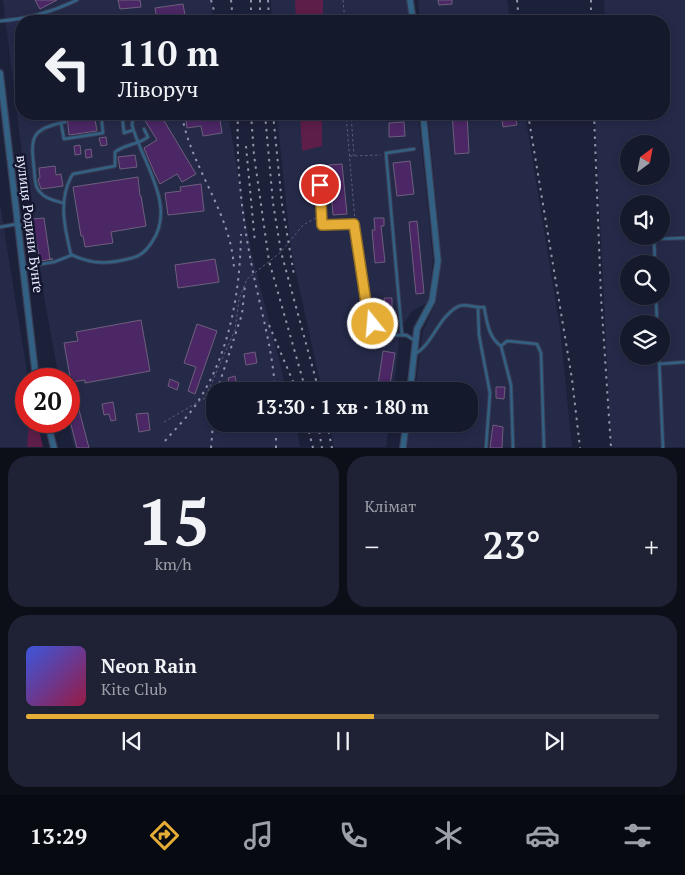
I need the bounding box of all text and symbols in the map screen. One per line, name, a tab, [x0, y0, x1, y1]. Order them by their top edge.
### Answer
text: 110 m	[118, 30, 219, 76]
icon: left	[35, 35, 100, 100]
text: Ліворуч	[118, 74, 198, 103]
north arrow	[620, 135, 670, 185]
map controls	[620, 135, 670, 365]
street label: вулиця Родини Бунґе	[13, 154, 48, 294]
pin	[299, 164, 341, 206]
icon: arrive	[306, 171, 334, 199]
button: sound	[620, 195, 670, 245]
button: search	[620, 255, 670, 305]
position arrow	[346, 297, 398, 349]
button: layers	[620, 315, 670, 365]
speed limit sign: 20	[15, 368, 80, 433]
text: 13:30 · 1 хв · 180 m	[255, 394, 429, 419]
text: 15	[137, 477, 210, 564]
text: Клімат	[365, 495, 416, 517]
text: 23°	[482, 520, 541, 570]
text: −	[365, 528, 379, 565]
text: +	[644, 528, 659, 565]
text: km/h	[155, 553, 192, 575]
text: Neon Rain	[101, 653, 197, 678]
text: Kite Club	[101, 678, 167, 700]
icon: previous	[118, 727, 146, 755]
icon: pause	[329, 727, 357, 755]
icon: next	[540, 727, 568, 755]
icon: directions	[147, 818, 182, 853]
icon: music	[241, 818, 276, 853]
icon: phone	[336, 818, 371, 853]
icon: climate	[431, 818, 466, 853]
icon: car	[525, 818, 560, 853]
icon: filters	[620, 818, 655, 853]
text: 13:29	[30, 821, 87, 850]

